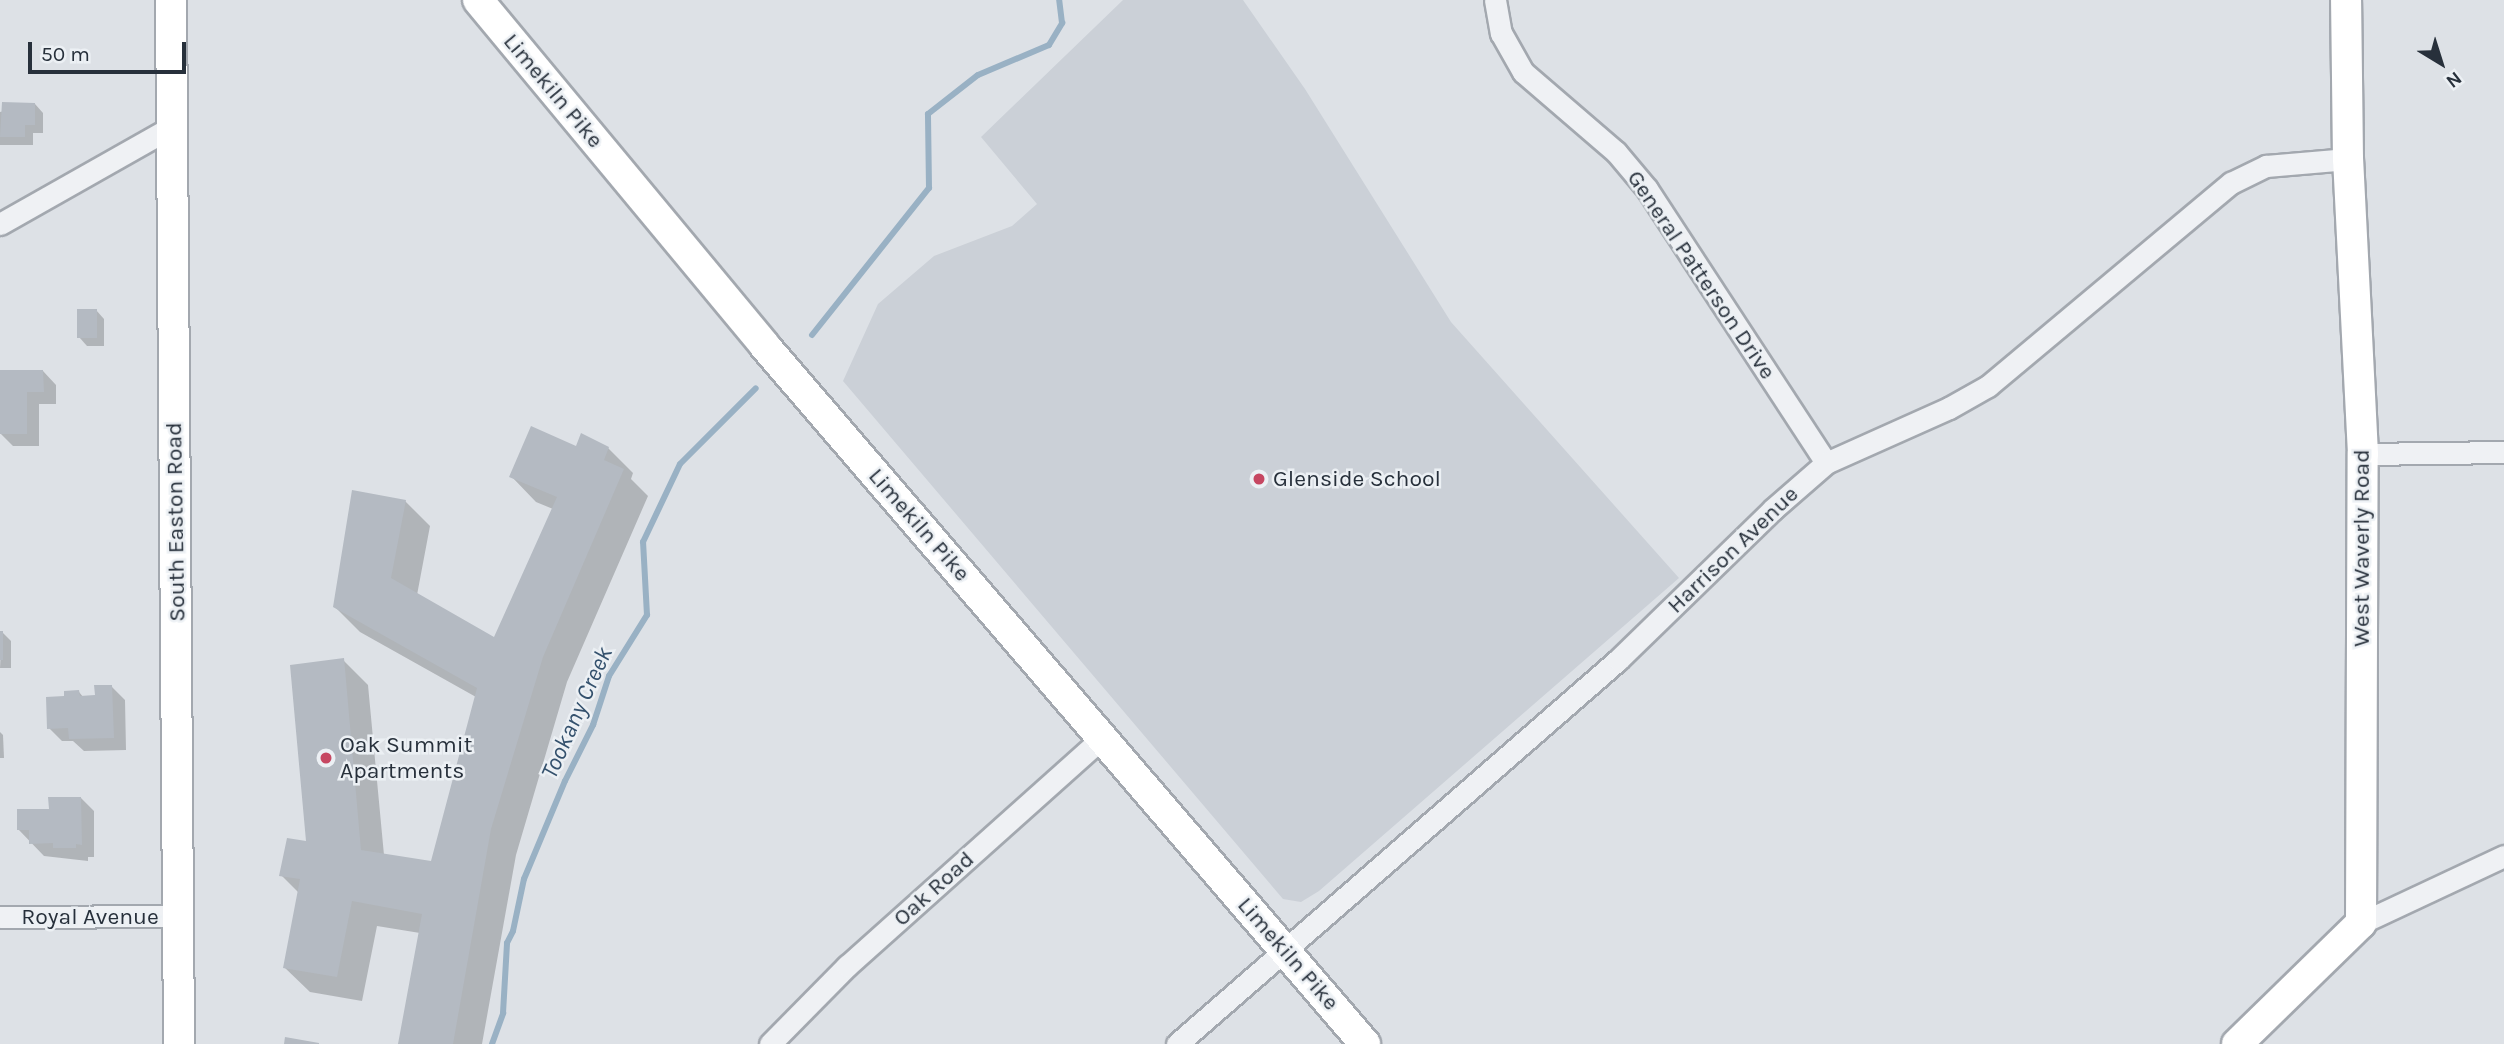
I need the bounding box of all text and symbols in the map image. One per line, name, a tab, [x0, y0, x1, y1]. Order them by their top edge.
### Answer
scale bar	[32, 28, 189, 72]
street label: Limekiln Pike	[497, 28, 609, 154]
north arrow	[2406, 28, 2476, 98]
text: 50 m	[41, 42, 90, 66]
text: N	[2442, 67, 2466, 92]
street label: General Patterson Drive	[1621, 165, 1781, 385]
street label: South Easton Road	[160, 422, 192, 622]
street label: West Waverly Road	[2348, 449, 2376, 647]
street label: Limekiln Pike	[862, 463, 976, 587]
place label: Glenside School	[1273, 465, 1441, 493]
marker: Glenside School	[1251, 471, 1267, 487]
street label: Harrison Avenue	[1662, 481, 1804, 619]
water label: Tookany Creek	[535, 643, 619, 783]
place label: Oak Summit Apartments	[340, 731, 472, 785]
marker: Oak Summit Apartments	[318, 750, 334, 766]
street label: Oak Road	[888, 846, 980, 932]
street label: Limekiln Pike	[1231, 892, 1345, 1016]
street label: Royal Avenue	[21, 903, 159, 931]

